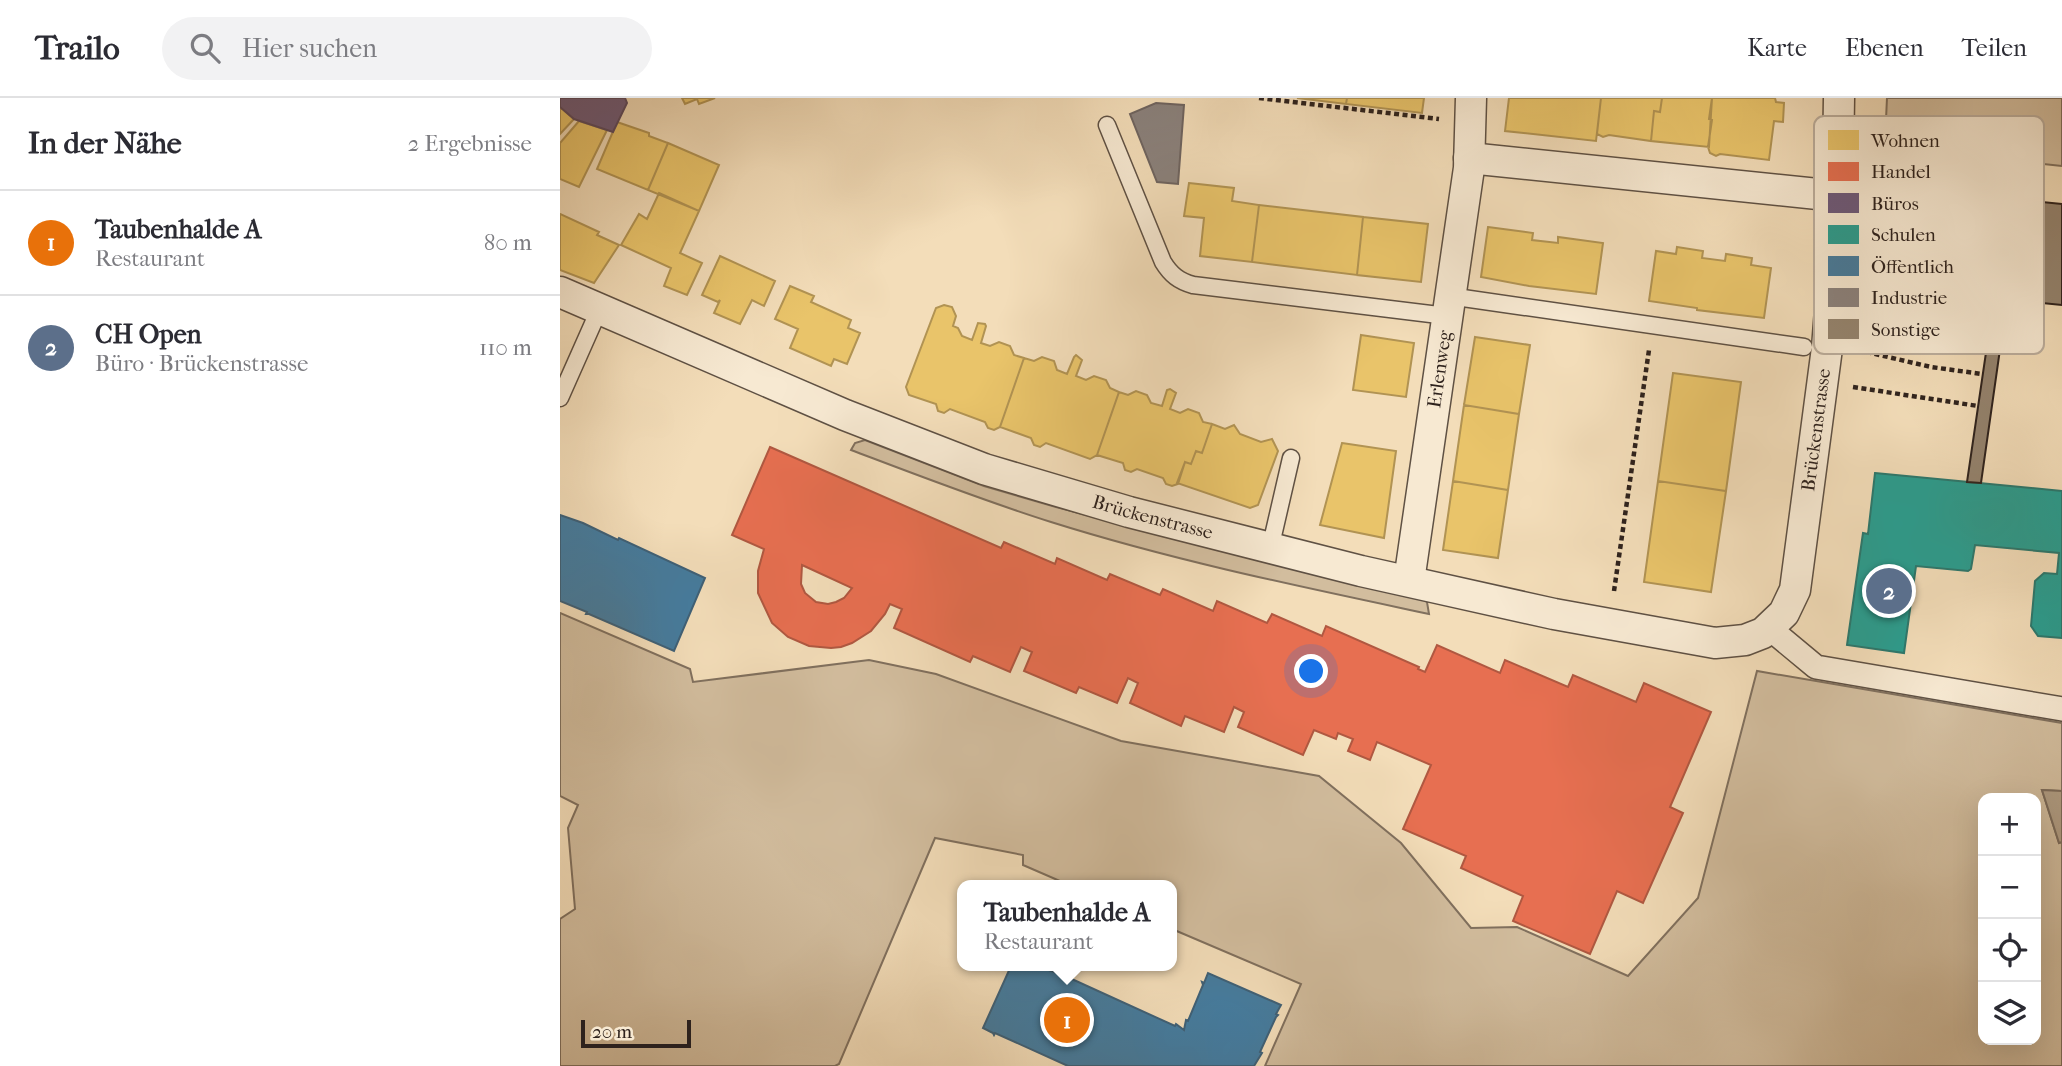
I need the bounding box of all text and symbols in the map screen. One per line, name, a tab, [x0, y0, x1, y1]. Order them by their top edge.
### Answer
search box	[162, 17, 652, 80]
text: Trailo	[35, 29, 120, 68]
icon: search	[186, 29, 224, 67]
text: Hier suchen	[242, 33, 377, 64]
text: Karte	[1747, 34, 1807, 62]
text: Ebenen	[1845, 34, 1924, 62]
text: Teilen	[1962, 34, 2027, 62]
legend	[1814, 116, 2044, 354]
text: In der Nähe	[28, 126, 182, 161]
text: 2 Ergebnisse	[407, 130, 532, 157]
text: Wohnen	[1870, 130, 1940, 152]
text: Handel	[1871, 161, 1931, 183]
text: Büros	[1871, 193, 1919, 215]
text: Taubenhalde A	[95, 214, 262, 245]
text: Schulen	[1871, 224, 1936, 246]
text: 1	[47, 229, 55, 256]
text: 80 m	[484, 229, 532, 256]
text: Restaurant	[95, 245, 205, 272]
text: Öffentlich	[1871, 256, 1954, 278]
text: Industrie	[1871, 287, 1947, 309]
text: CH Open	[95, 319, 202, 350]
text: Sonstige	[1871, 319, 1940, 341]
street label: Erlenweg	[1423, 328, 1456, 409]
text: 2	[45, 334, 57, 361]
text: 110 m	[479, 334, 532, 361]
text: Büro · Brückenstrasse	[95, 350, 308, 377]
street label: Brückenstrasse	[1797, 367, 1835, 493]
street label: Brückenstrasse	[1090, 491, 1215, 544]
pin: 2	[1866, 565, 1912, 617]
your location	[1294, 654, 1328, 688]
map controls	[1978, 793, 2041, 1045]
button: +	[1978, 793, 2041, 856]
button: −	[1978, 856, 2041, 919]
popup	[957, 880, 1177, 971]
text: Taubenhalde A	[984, 897, 1150, 928]
button: locate	[1978, 919, 2041, 982]
text: Restaurant	[984, 928, 1094, 955]
button: layers	[1978, 982, 2041, 1045]
pin: 1	[1044, 994, 1090, 1046]
scale bar	[581, 1017, 691, 1049]
text: 20 m	[592, 1021, 632, 1043]

